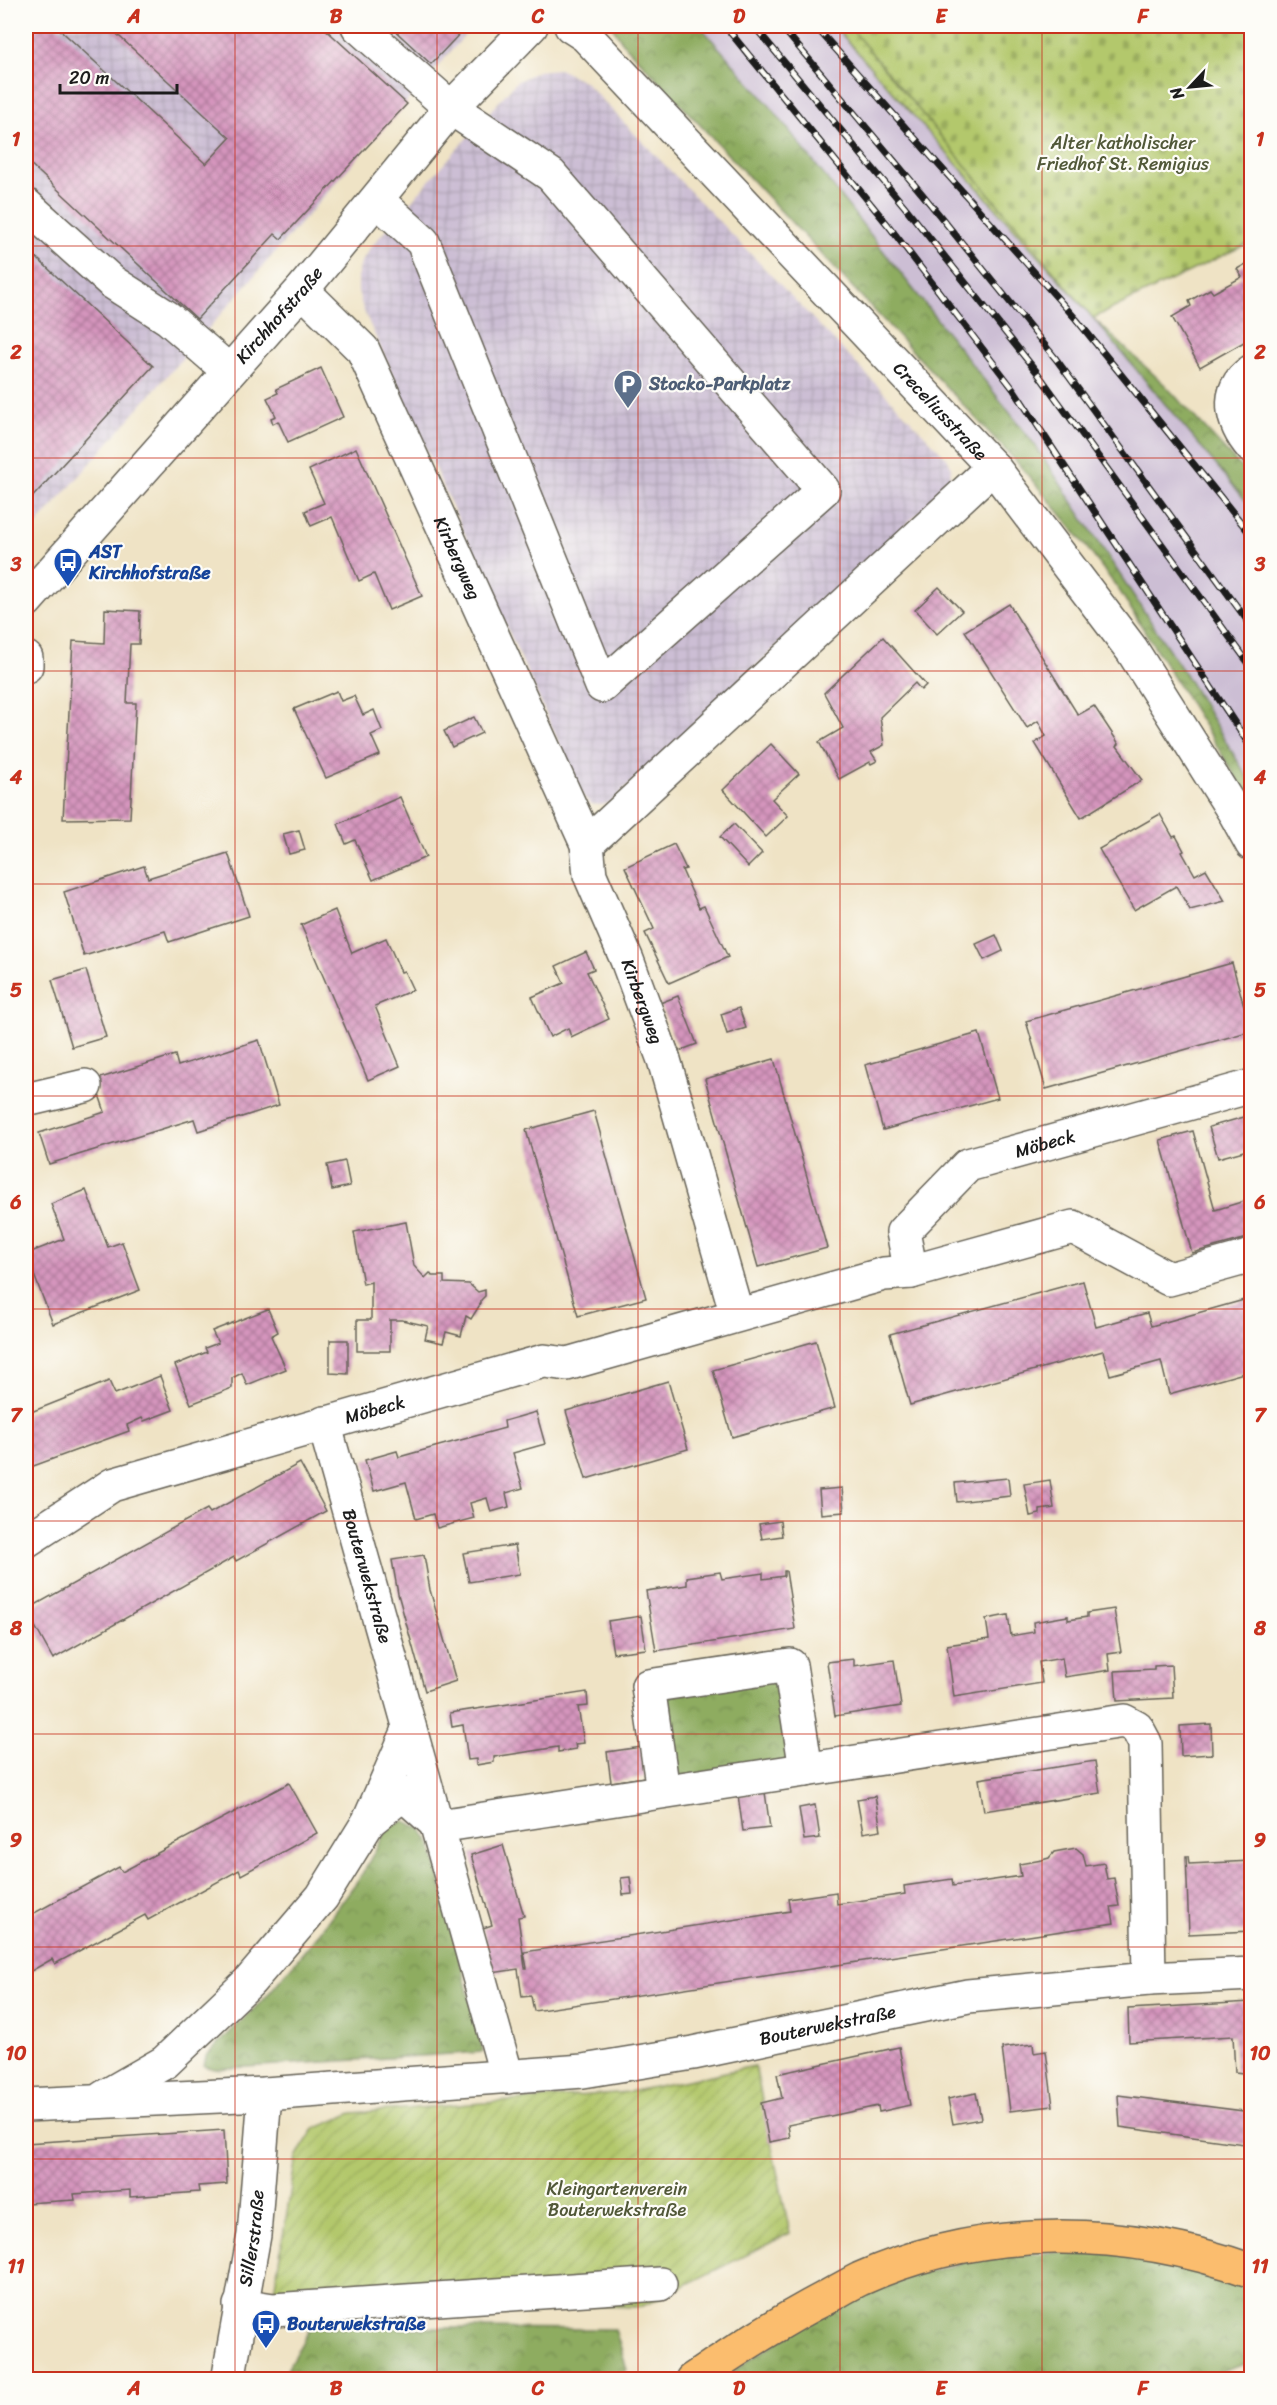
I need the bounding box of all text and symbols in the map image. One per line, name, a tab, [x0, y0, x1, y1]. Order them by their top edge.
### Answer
text: A	[126, 0, 141, 34]
text: B	[330, 0, 343, 34]
text: C	[531, 0, 545, 34]
text: D	[733, 0, 746, 34]
text: E	[935, 0, 948, 34]
text: F	[1137, 0, 1150, 34]
scale bar	[60, 57, 177, 95]
north arrow	[1160, 57, 1220, 117]
text: 20 m	[69, 62, 109, 94]
text: N	[1161, 81, 1193, 106]
text: 1	[12, 122, 21, 157]
text: 1	[1256, 122, 1265, 157]
park label: Alter katholischer Friedhof St. Remigius	[1037, 127, 1210, 180]
street label: Kirchhofstraße	[227, 259, 331, 371]
text: 2	[9, 335, 22, 370]
text: 2	[1253, 335, 1266, 370]
street label: Creceliusstraße	[885, 354, 996, 469]
parking icon: Stocko-Parkplatz	[612, 368, 644, 410]
place label: Stocko-Parkplatz	[648, 368, 791, 400]
street label: Kirbergweg	[424, 511, 490, 605]
place label: AST Kirchhofstraße	[88, 536, 211, 589]
bus stop icon: AST Kirchhofstraße	[52, 546, 84, 588]
text: 3	[10, 547, 22, 582]
text: 3	[1254, 547, 1266, 582]
text: 4	[9, 760, 23, 795]
text: 4	[1253, 760, 1267, 795]
street label: Kirbergweg	[612, 954, 673, 1049]
text: 5	[10, 973, 22, 1008]
text: 5	[1254, 973, 1266, 1008]
street label: Möbeck	[1011, 1120, 1079, 1167]
text: 6	[9, 1185, 22, 1220]
text: 6	[1253, 1185, 1266, 1220]
street label: Möbeck	[341, 1386, 409, 1433]
text: 7	[10, 1398, 23, 1433]
text: 7	[1254, 1398, 1267, 1433]
street label: Bouterwekstraße	[333, 1505, 401, 1647]
text: 8	[9, 1611, 23, 1646]
text: 8	[1253, 1611, 1267, 1646]
text: 9	[10, 1823, 22, 1858]
text: 9	[1254, 1823, 1266, 1858]
street label: Bouterwekstraße	[757, 1995, 899, 2055]
text: 10	[5, 2036, 27, 2071]
text: 10	[1249, 2036, 1271, 2071]
park label: Kleingartenverein Bouterwekstraße	[547, 2173, 688, 2226]
street label: Sillerstraße	[229, 2188, 273, 2289]
text: 11	[7, 2249, 25, 2284]
text: 11	[1251, 2249, 1269, 2284]
bus stop icon: Bouterwekstraße	[250, 2308, 282, 2350]
place label: Bouterwekstraße	[287, 2308, 426, 2340]
text: A	[126, 2371, 141, 2405]
text: B	[330, 2371, 343, 2405]
text: C	[531, 2371, 545, 2405]
text: D	[733, 2371, 746, 2405]
text: E	[935, 2371, 948, 2405]
text: F	[1137, 2371, 1150, 2405]

